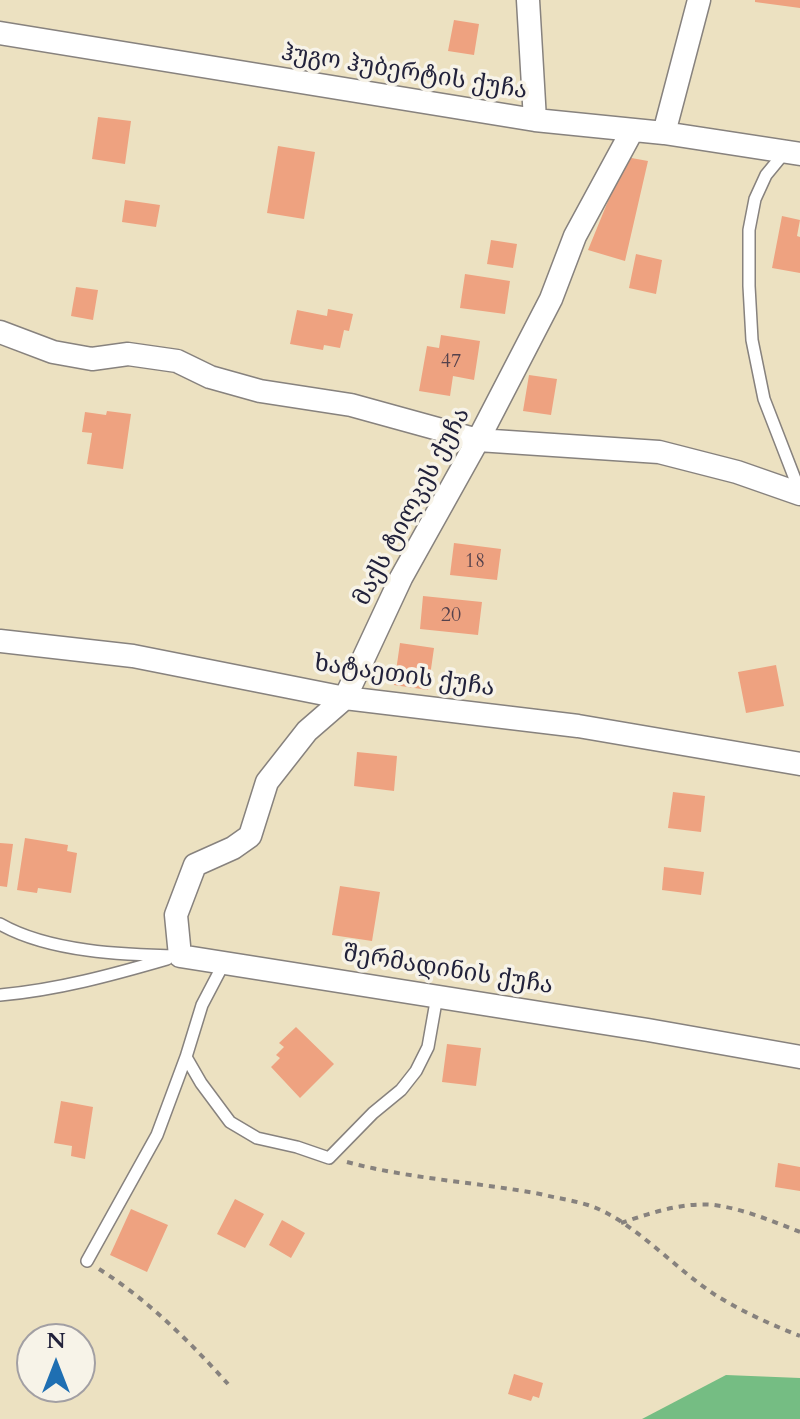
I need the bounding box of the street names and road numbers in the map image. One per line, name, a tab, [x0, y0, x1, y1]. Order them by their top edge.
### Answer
street label: ჰუგო ჰუბერტის ქუჩა	[279, 39, 529, 107]
street label: მაქს ტილკეს ქუჩა	[349, 403, 477, 611]
street label: ხატაეთის ქუჩა	[312, 650, 496, 704]
street label: შერმადინის ქუჩა	[341, 940, 555, 1002]

